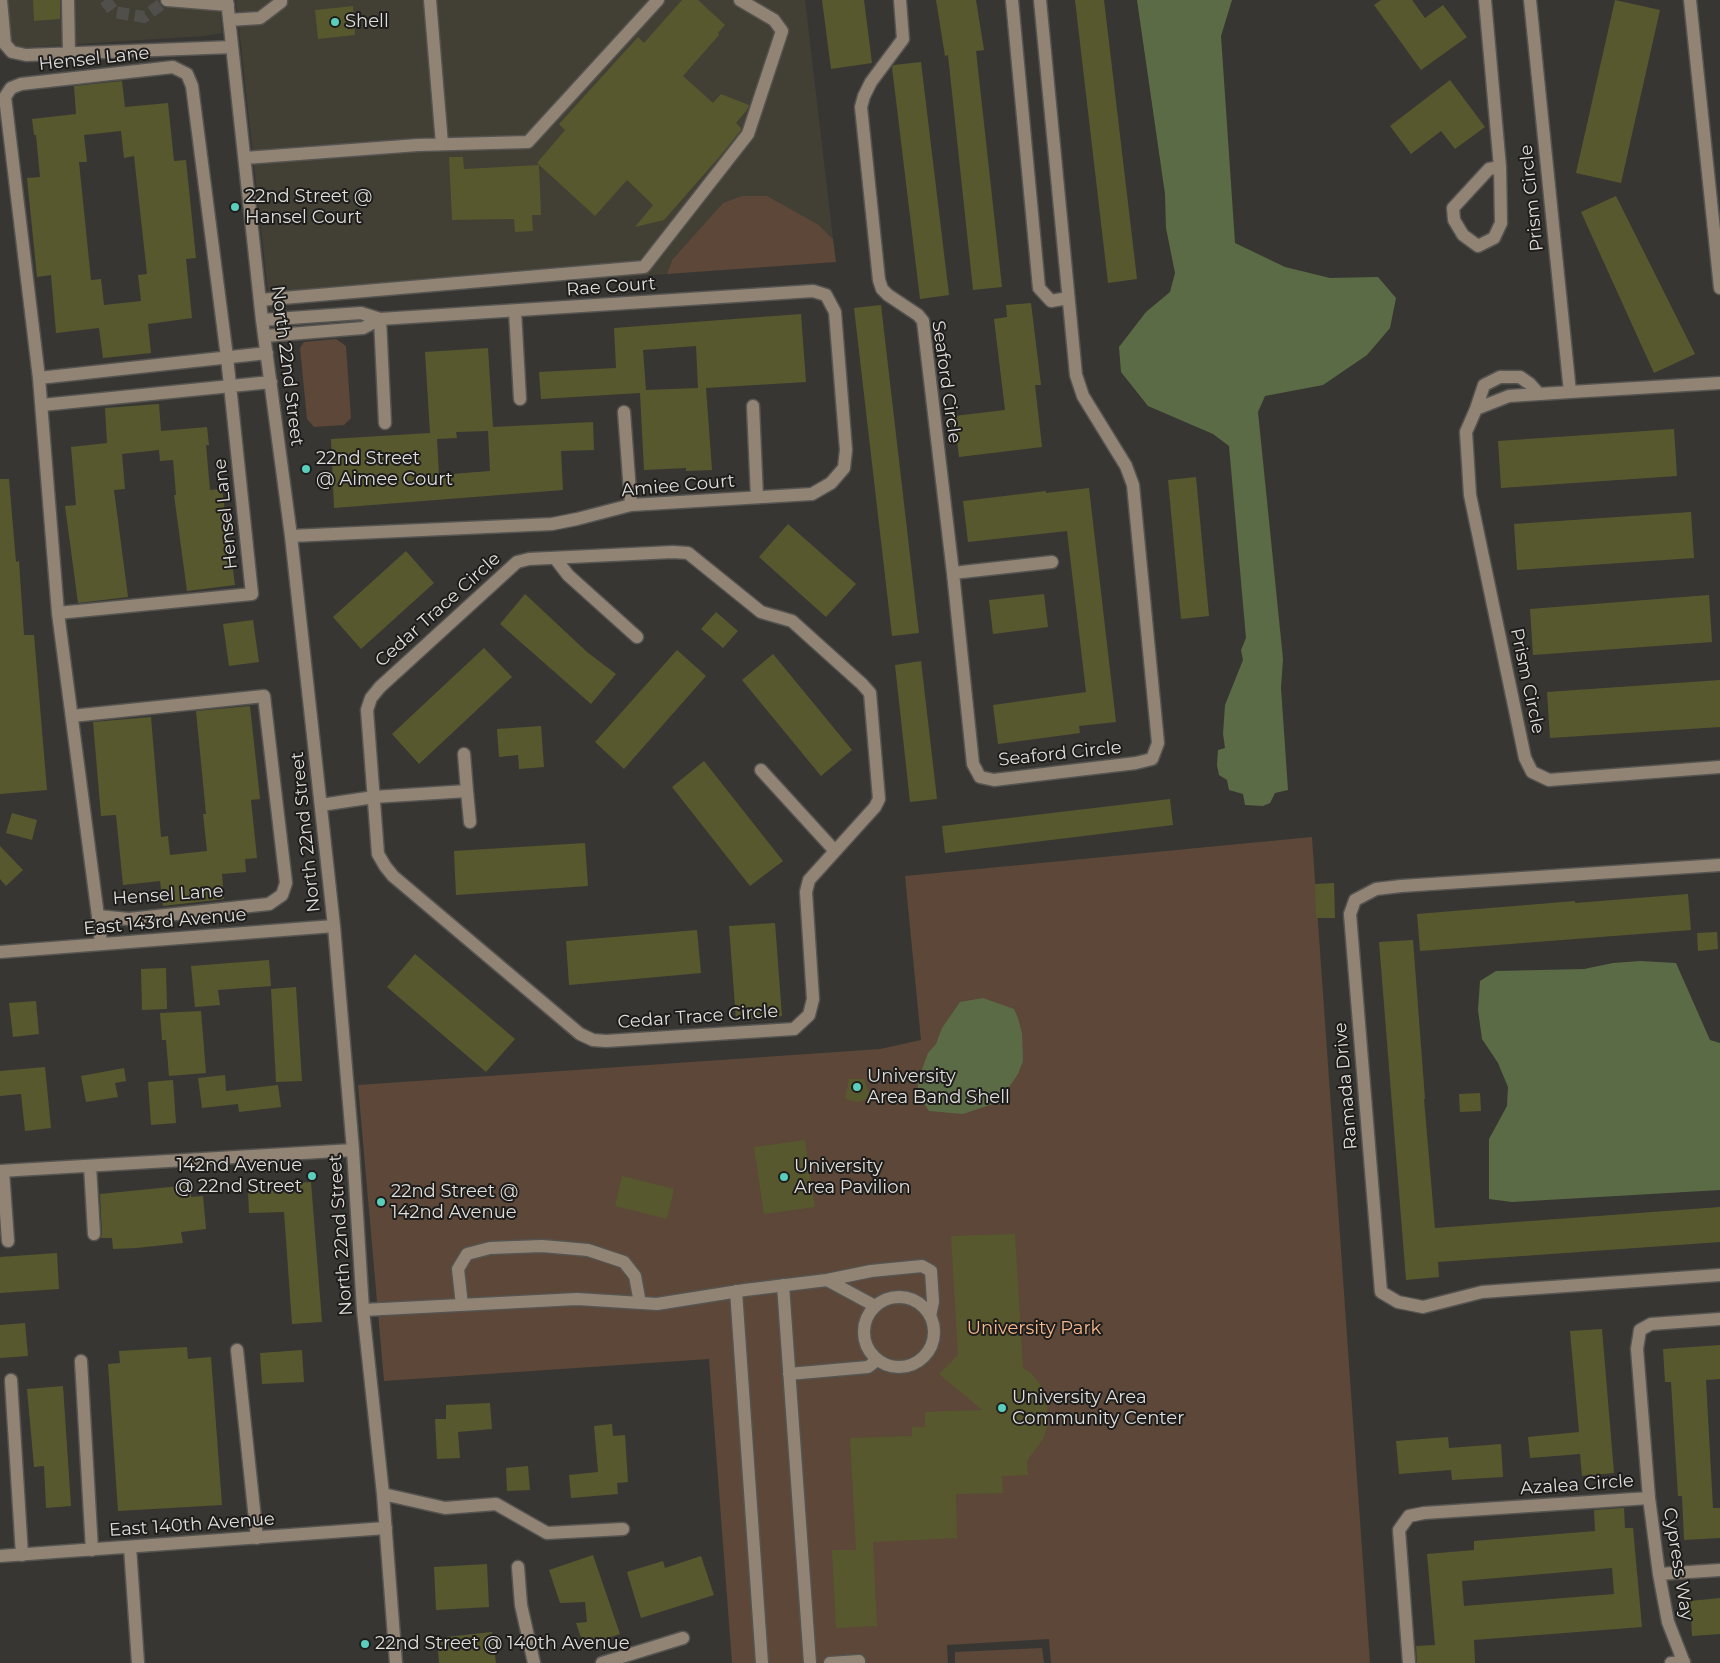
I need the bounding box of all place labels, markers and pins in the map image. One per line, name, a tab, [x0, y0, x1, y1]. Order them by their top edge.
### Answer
place label: Shell	[345, 11, 389, 33]
marker: Shell	[329, 16, 341, 28]
place label: 22nd Street @ Hansel Court	[245, 186, 372, 228]
marker: 22nd Street @ Hansel Court	[229, 201, 241, 213]
place label: 22nd Street @ Aimee Court	[316, 448, 453, 490]
marker: 22nd Street @ Aimee Court	[300, 463, 312, 475]
place label: University Area Band Shell	[867, 1066, 1010, 1108]
marker: University Area Band Shell	[851, 1081, 863, 1093]
place label: 142nd Avenue @ 22nd Street	[175, 1155, 302, 1198]
place label: University Area Pavilion	[794, 1156, 911, 1198]
marker: 142nd Avenue @ 22nd Street	[306, 1170, 318, 1182]
marker: University Area Pavilion	[778, 1171, 790, 1183]
place label: 22nd Street @ 142nd Avenue	[391, 1181, 518, 1224]
marker: 22nd Street @ 142nd Avenue	[375, 1196, 387, 1208]
place label: University Area Community Center	[1012, 1387, 1184, 1430]
marker: University Area Community Center	[996, 1402, 1008, 1414]
place label: 22nd Street @ 140th Avenue	[375, 1633, 630, 1655]
marker: 22nd Street @ 140th Avenue	[359, 1638, 371, 1650]

